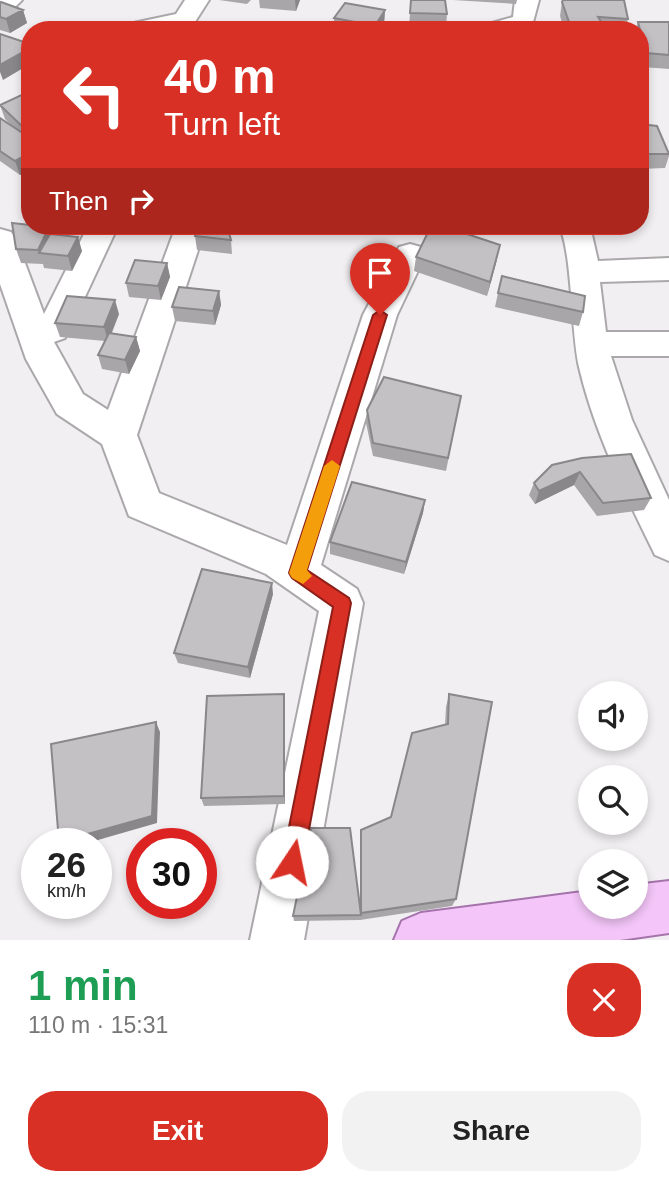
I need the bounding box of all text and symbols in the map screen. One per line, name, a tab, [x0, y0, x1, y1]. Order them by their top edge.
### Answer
icon: left	[49, 49, 140, 140]
text: 40 m	[164, 49, 276, 103]
text: Turn left	[164, 106, 280, 142]
icon: right	[122, 182, 160, 220]
text: Then	[49, 186, 108, 216]
pin	[350, 243, 410, 315]
icon: arrive	[361, 254, 399, 292]
map controls	[578, 681, 648, 919]
button: sound	[578, 681, 648, 751]
button: search	[578, 765, 648, 835]
position arrow	[255, 825, 329, 899]
speed limit sign: 30	[126, 828, 217, 919]
text: 26	[47, 845, 86, 884]
button: layers	[578, 849, 648, 919]
text: km/h	[47, 881, 86, 901]
text: 1 min	[28, 962, 138, 1009]
button: close	[567, 963, 641, 1037]
text: 110 m · 15:31	[28, 1012, 168, 1038]
button: Exit	[28, 1091, 328, 1171]
button: Share	[342, 1091, 641, 1171]

